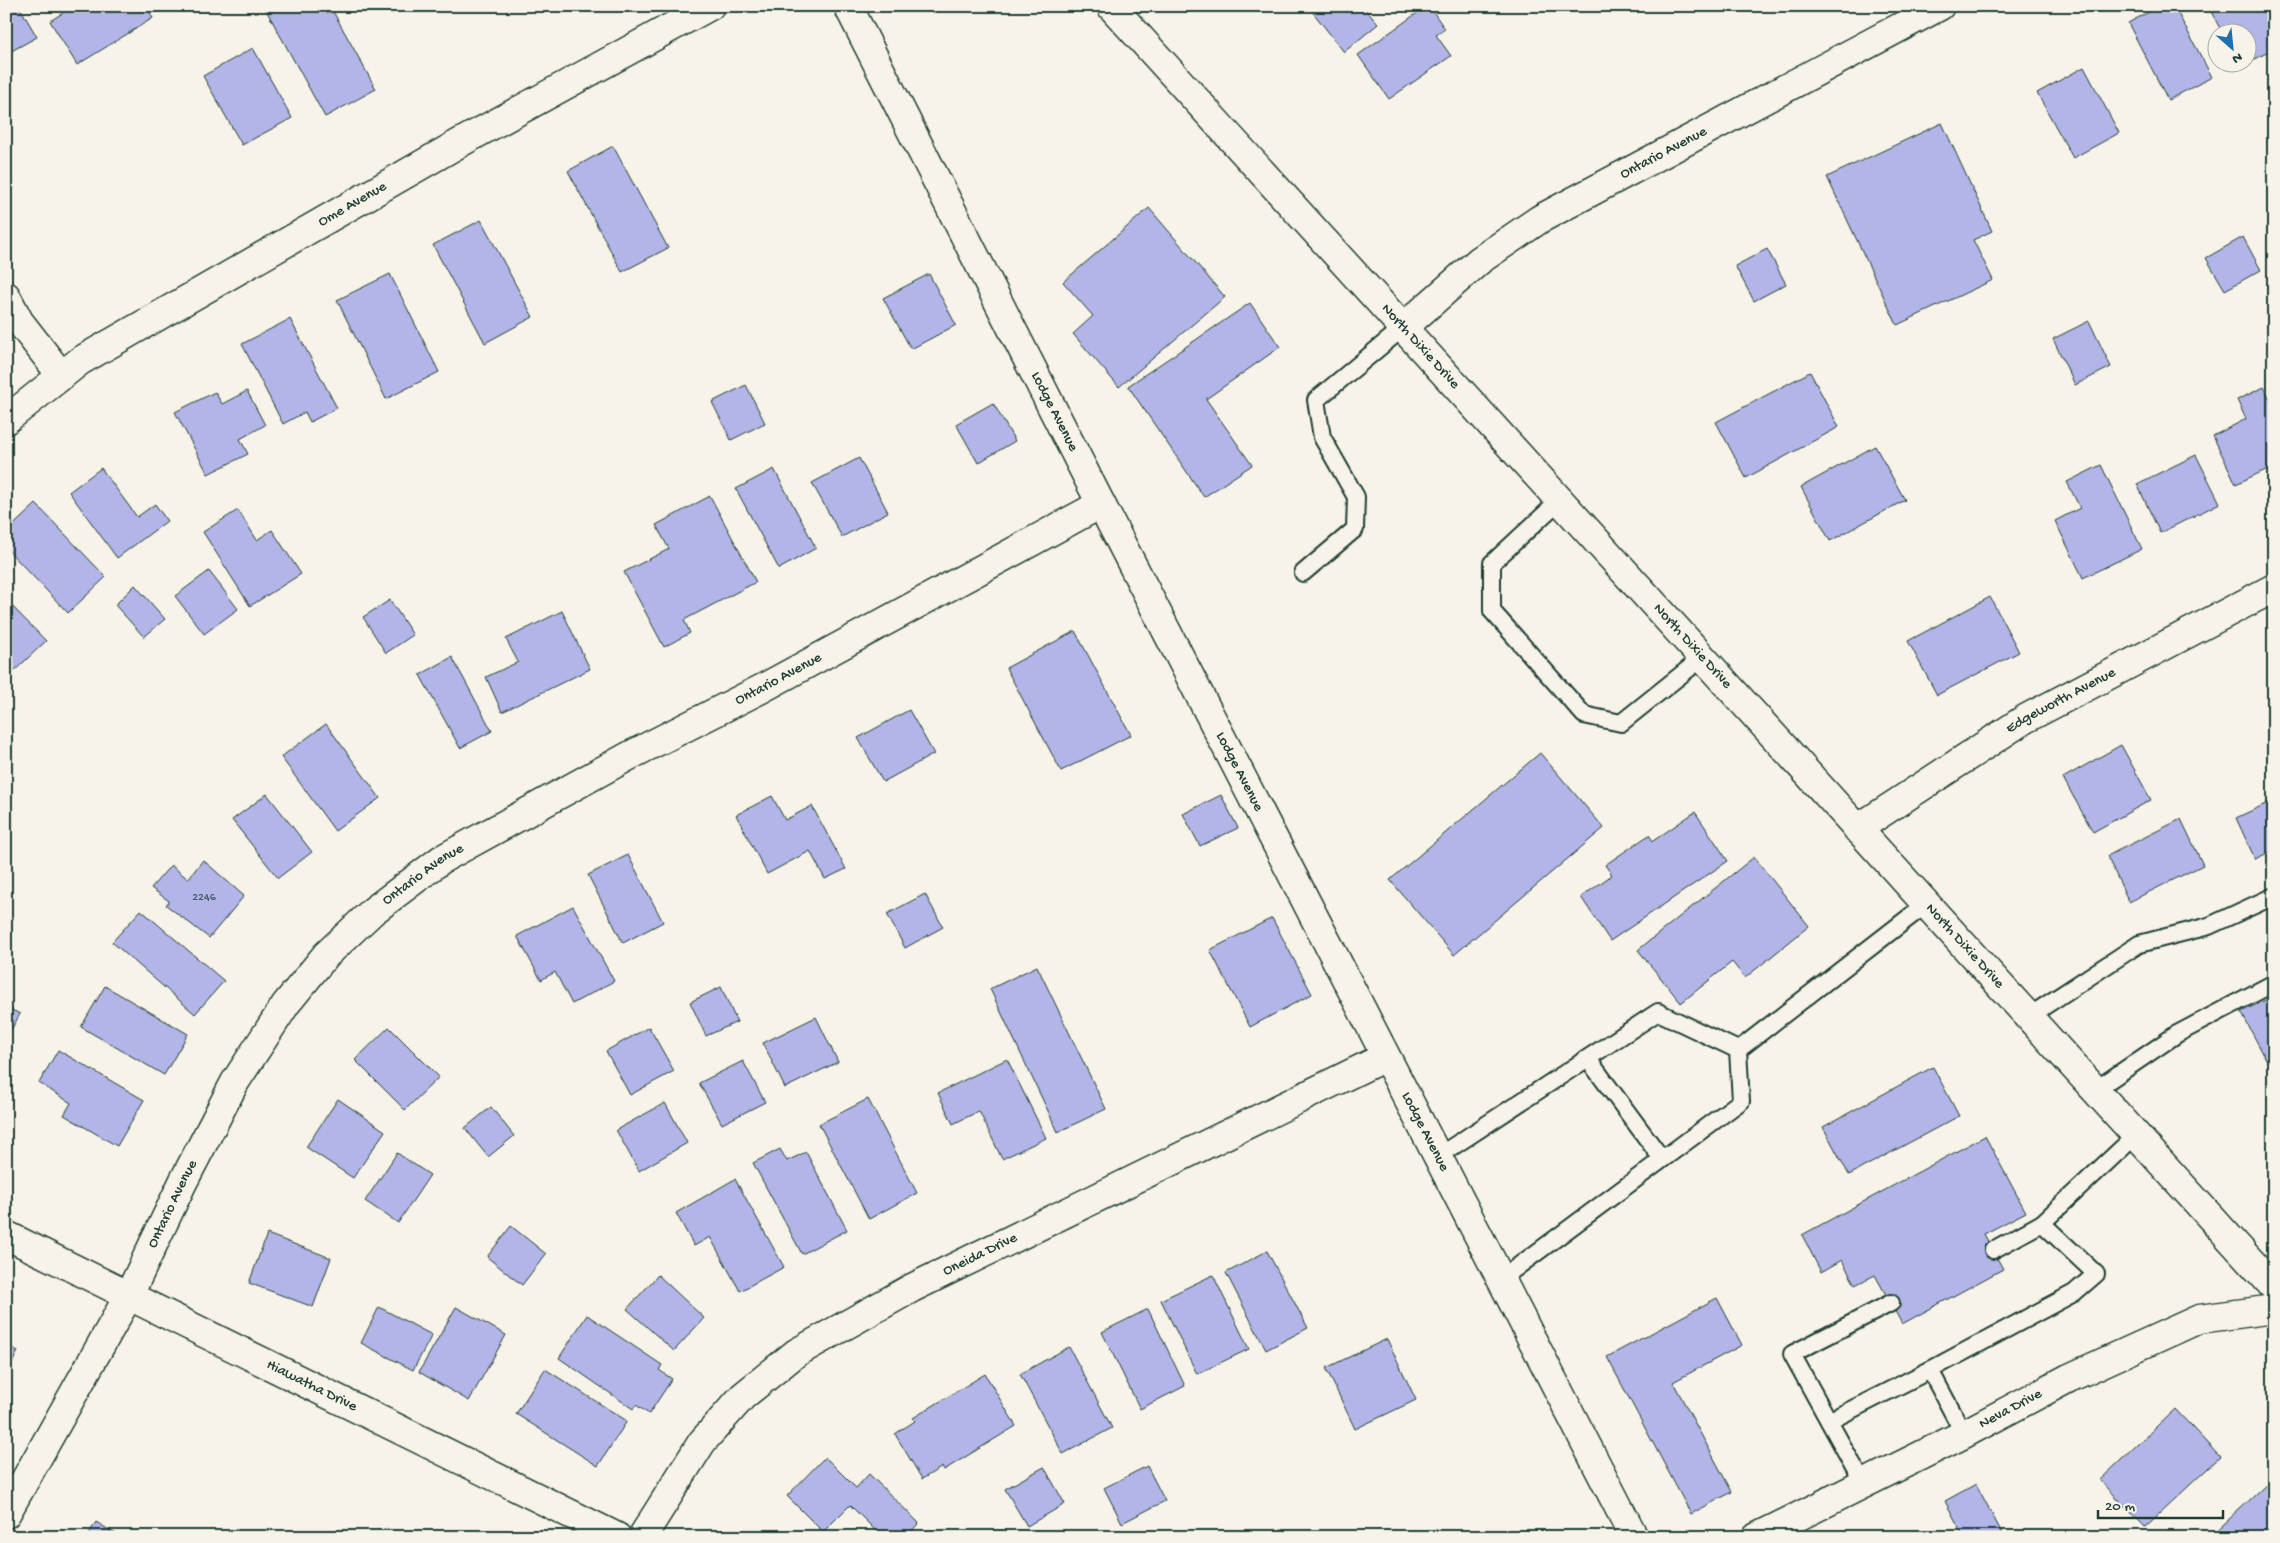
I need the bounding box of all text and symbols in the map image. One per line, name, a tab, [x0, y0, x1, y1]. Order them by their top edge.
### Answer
north arrow	[2208, 22, 2258, 72]
text: N	[2229, 48, 2245, 67]
street label: Ontario Avenue	[1617, 123, 1710, 184]
street label: Ome Avenue	[315, 178, 390, 231]
street label: North Dixie Drive	[1377, 300, 1464, 393]
street label: Lodge Avenue	[1026, 369, 1082, 455]
street label: North Dixie Drive	[1649, 600, 1736, 693]
street label: Ontario Avenue	[732, 649, 825, 710]
street label: Edgeworth Avenue	[2003, 664, 2119, 738]
street label: Lodge Avenue	[1211, 729, 1267, 815]
street label: Ontario Avenue	[379, 840, 467, 910]
house number: 2246	[192, 891, 217, 905]
street label: North Dixie Drive	[1921, 900, 2008, 993]
street label: Lodge Avenue	[1397, 1089, 1453, 1175]
street label: Ontario Avenue	[144, 1157, 202, 1251]
street label: Oneida Drive	[940, 1229, 1021, 1281]
street label: Hiawatha Drive	[263, 1356, 360, 1416]
street label: Neva Drive	[1976, 1385, 2045, 1433]
scale bar	[2098, 1488, 2222, 1520]
text: 20 m	[2105, 1498, 2135, 1516]

